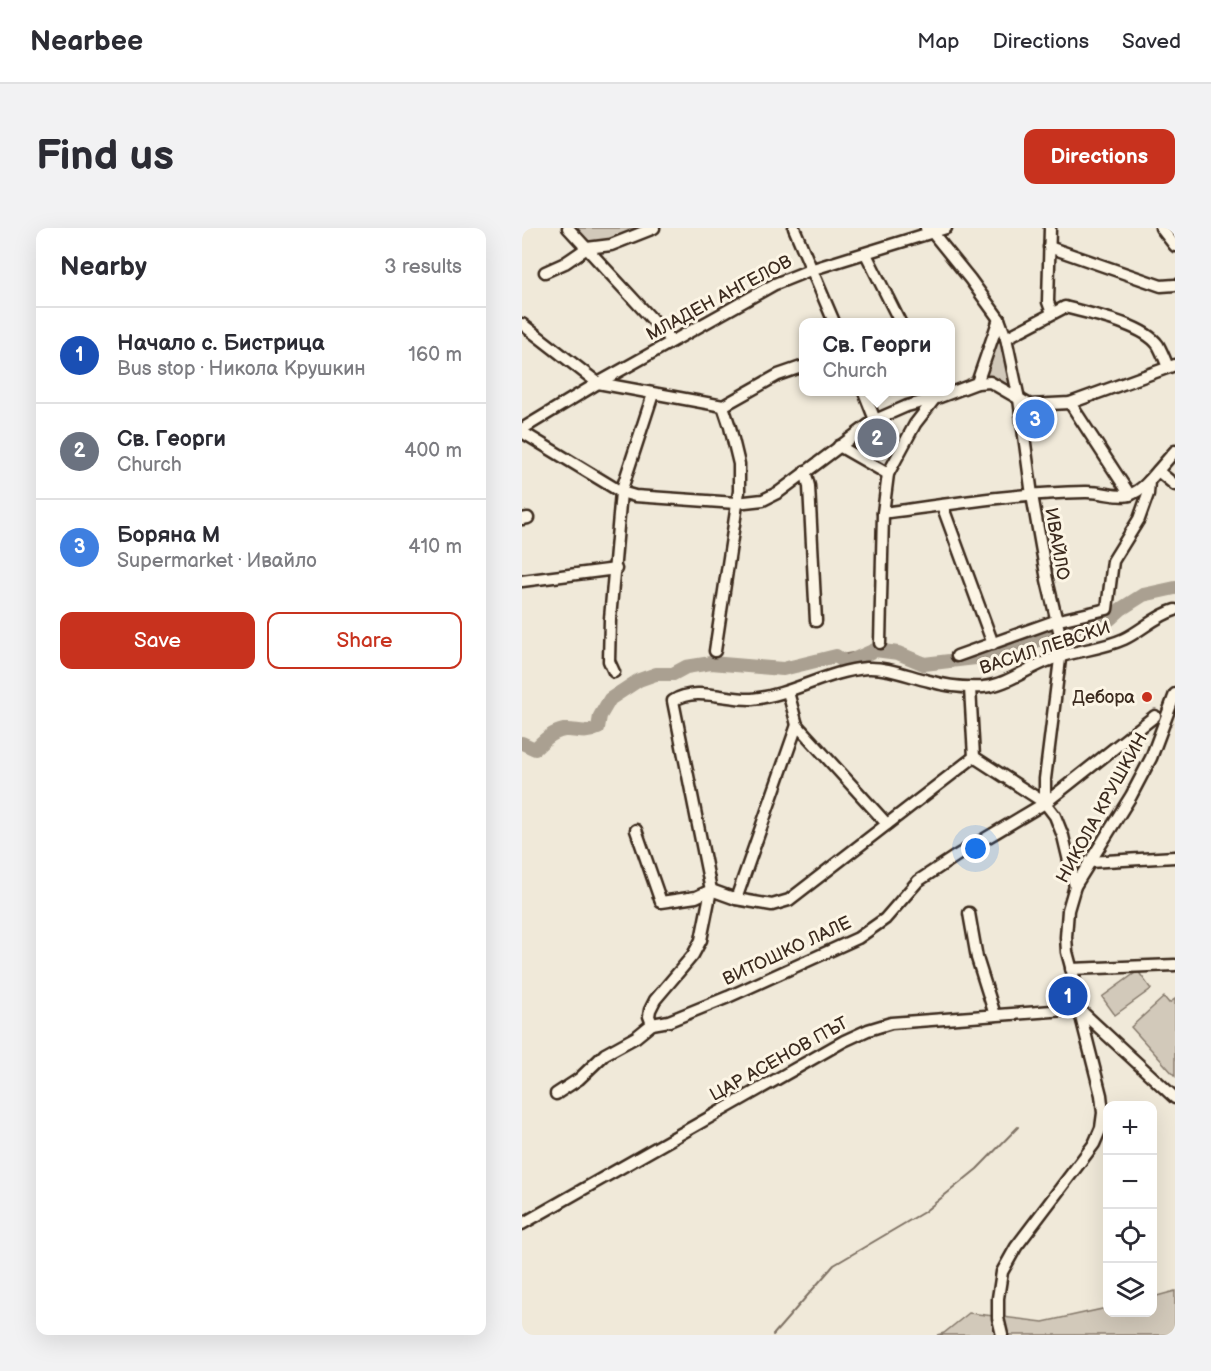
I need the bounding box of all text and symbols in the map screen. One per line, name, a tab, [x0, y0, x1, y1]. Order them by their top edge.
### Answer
text: Nearbee	[30, 25, 143, 58]
text: Map	[917, 29, 960, 54]
text: Directions	[993, 29, 1089, 54]
text: Saved	[1122, 29, 1181, 54]
button: Directions	[1024, 129, 1175, 184]
text: Find us	[36, 131, 174, 182]
street label: МЛАДЕН АНГЕЛОВ	[643, 251, 795, 345]
text: Nearby	[60, 252, 147, 283]
text: 3 results	[384, 255, 462, 279]
popup	[799, 318, 955, 396]
text: Начало с. Бистрица	[117, 330, 325, 357]
text: Св. Георги	[823, 332, 931, 359]
text: 1	[75, 343, 84, 367]
text: 160 m	[408, 343, 462, 367]
text: Bus stop · Никола Крушкин	[117, 357, 366, 381]
text: Church	[823, 359, 887, 383]
pin: 3	[1016, 396, 1054, 441]
pin: 2	[858, 416, 896, 460]
text: Св. Георги	[117, 426, 226, 453]
text: 2	[74, 439, 85, 463]
text: 400 m	[404, 439, 462, 463]
text: Church	[117, 453, 182, 477]
street label: ИВАЙЛО	[1040, 506, 1074, 582]
text: Боряна М	[117, 522, 220, 549]
text: 3	[74, 535, 85, 559]
text: 410 m	[408, 535, 462, 559]
text: Supermarket · Ивайло	[117, 549, 317, 573]
button: Save	[60, 612, 255, 669]
button: Share	[267, 612, 462, 669]
street label: ВАСИЛ ЛЕВСКИ	[977, 617, 1113, 679]
place label: Дебора	[1072, 687, 1135, 708]
marker: Дебора	[1140, 690, 1154, 704]
street label: НИКОЛА КРУШКИН	[1052, 729, 1152, 887]
your location	[961, 834, 990, 863]
street label: ВИТОШКО ЛАЛЕ	[719, 912, 855, 990]
pin: 1	[1048, 974, 1088, 1018]
street label: ЦАР АСЕНОВ ПЪТ	[706, 1012, 852, 1106]
map controls	[1103, 1101, 1157, 1317]
button: +	[1103, 1101, 1157, 1155]
button: −	[1103, 1155, 1157, 1209]
button: locate	[1103, 1209, 1157, 1263]
button: layers	[1103, 1263, 1157, 1317]

